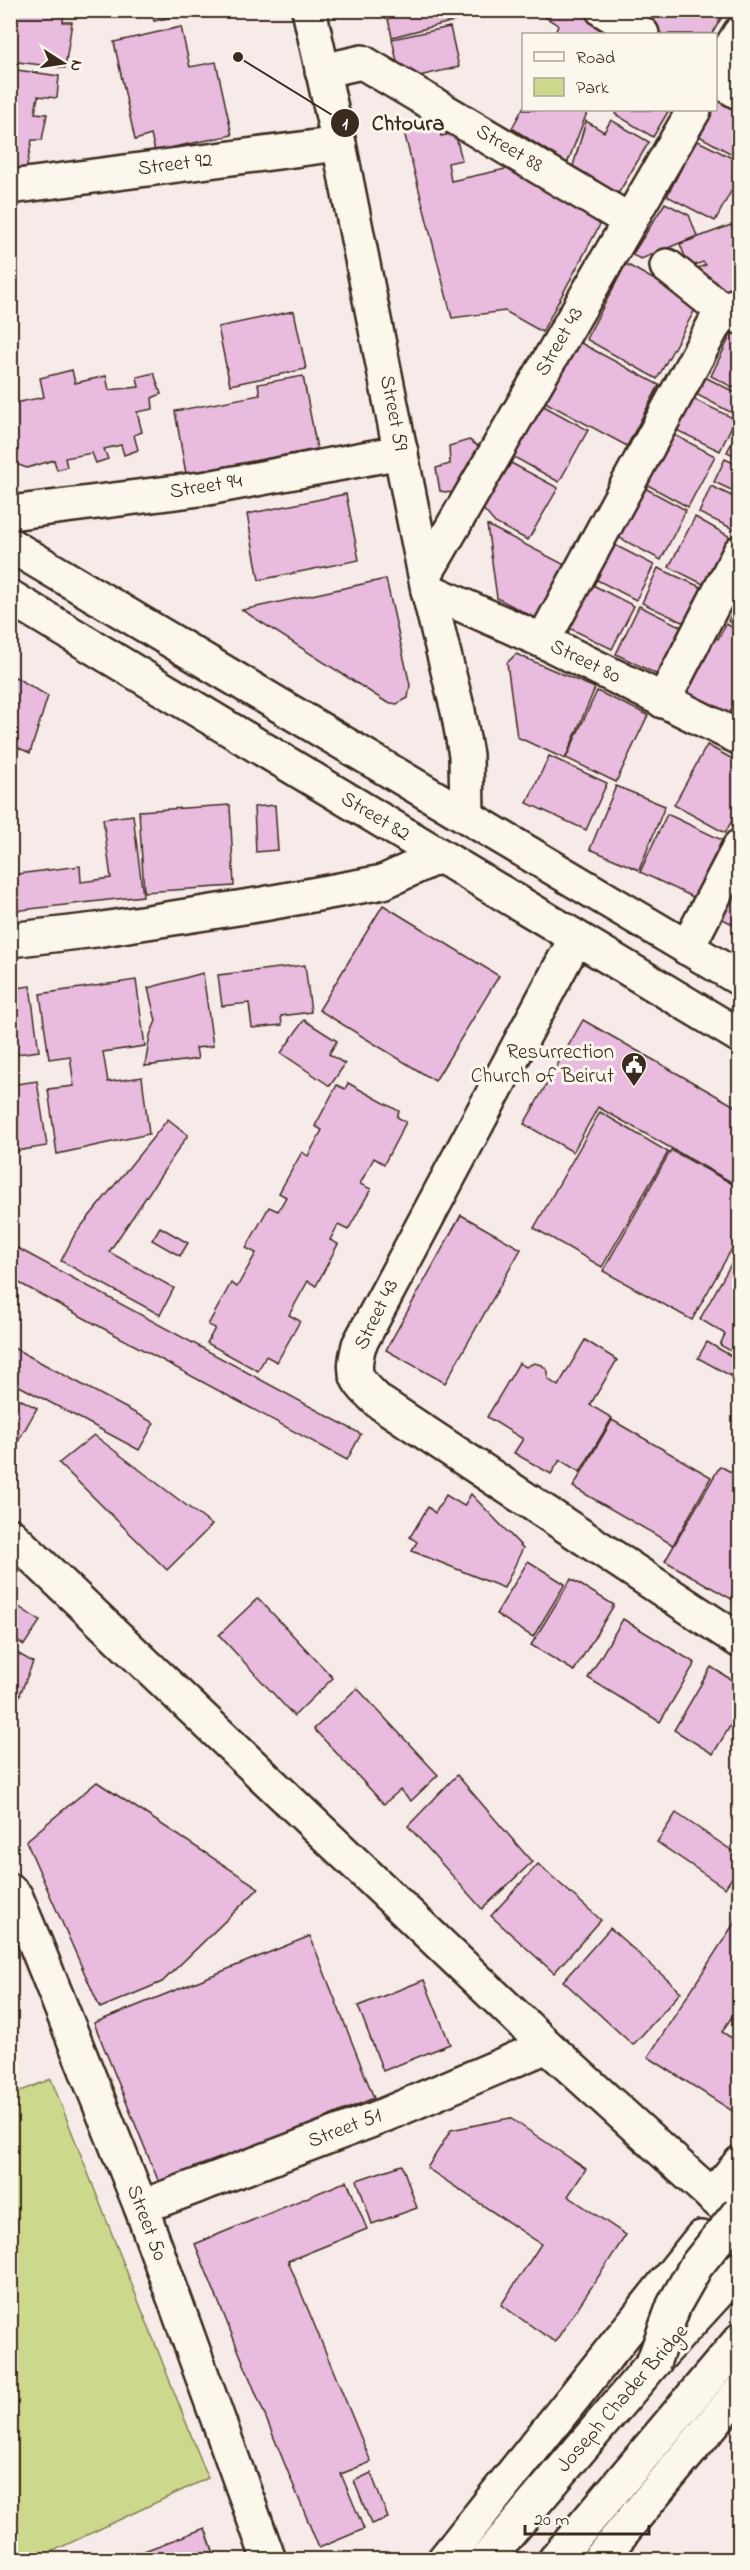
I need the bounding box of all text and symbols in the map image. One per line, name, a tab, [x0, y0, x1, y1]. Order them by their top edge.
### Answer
north arrow	[33, 33, 93, 93]
legend	[522, 33, 717, 111]
text: Road	[576, 46, 615, 72]
text: N	[63, 58, 89, 74]
text: Park	[576, 76, 609, 102]
callout: Chtoura	[330, 103, 456, 143]
text: Chtoura	[372, 109, 444, 141]
text: 1	[342, 112, 348, 138]
street label: Street 88	[470, 117, 549, 181]
street label: Street 92	[136, 146, 214, 184]
street label: Street 43	[528, 302, 592, 382]
street label: Street 59	[371, 373, 415, 454]
street label: Street 94	[168, 466, 245, 508]
street label: Street 80	[545, 632, 625, 692]
street label: Street 82	[334, 784, 416, 850]
place label: Resurrection Church of Beirut	[471, 1038, 614, 1092]
public building icon: Resurrection Church of Beirut	[619, 1050, 649, 1088]
street label: Street 43	[347, 1274, 407, 1356]
street label: Street 51	[304, 2101, 387, 2157]
street label: Street 50	[118, 2181, 174, 2265]
street label: Joseph Chader Bridge	[550, 2318, 698, 2481]
scale bar	[525, 2498, 650, 2536]
text: 20 m	[534, 2508, 569, 2534]

